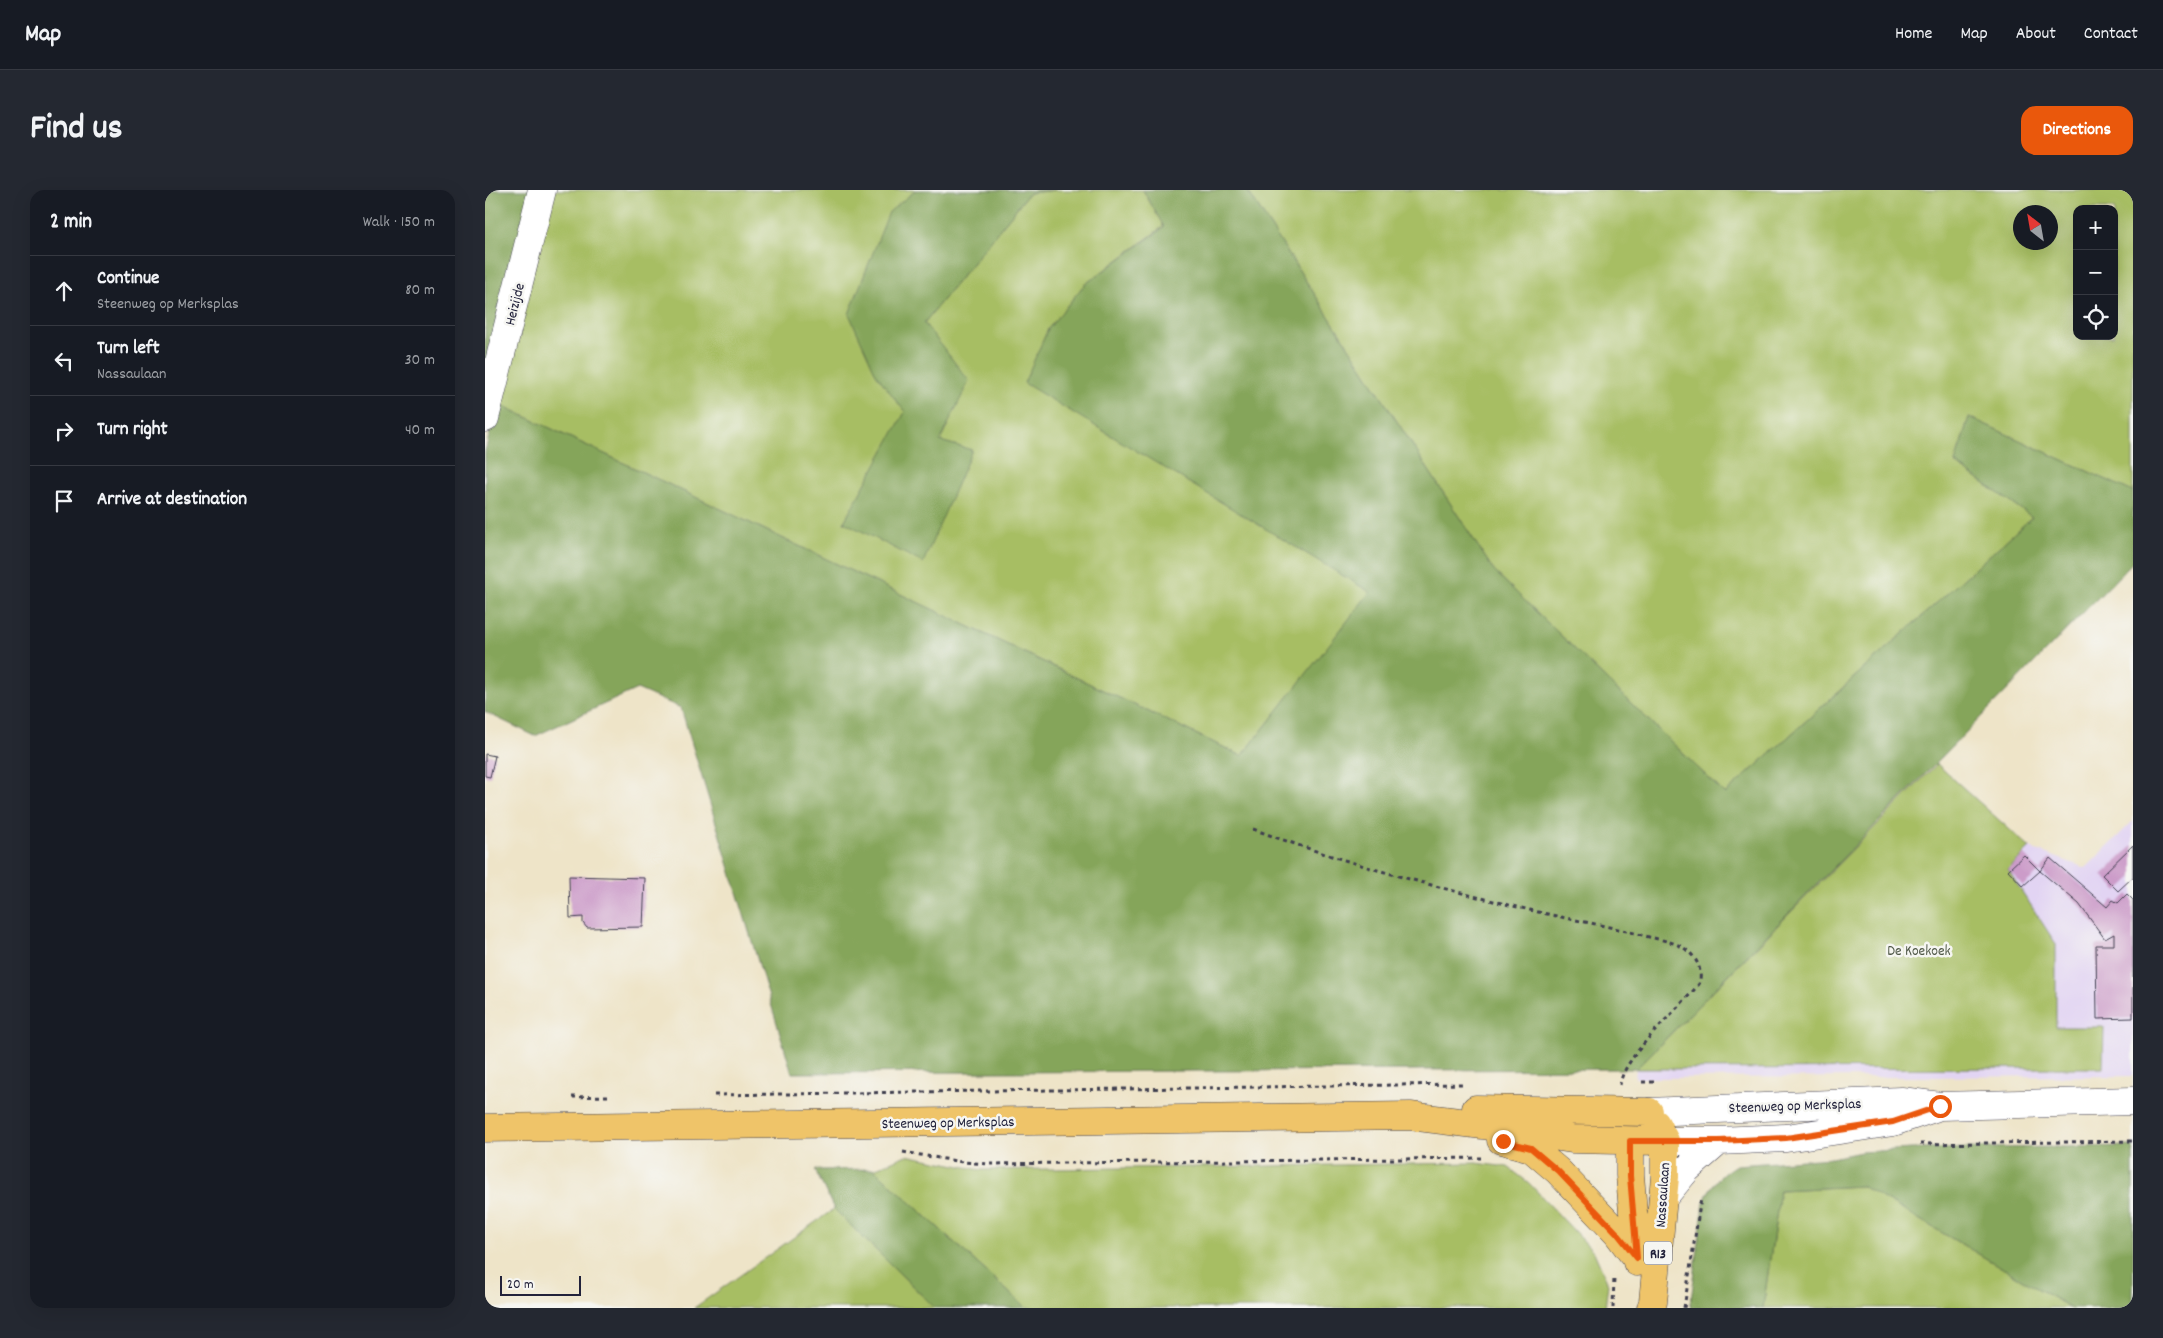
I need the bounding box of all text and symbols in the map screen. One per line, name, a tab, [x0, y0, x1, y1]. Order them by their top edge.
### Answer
text: Map	[25, 18, 61, 52]
text: Home	[1895, 22, 1932, 47]
text: Map	[1960, 22, 1988, 47]
text: About	[2016, 22, 2056, 47]
text: Contact	[2084, 22, 2138, 47]
text: Find us	[30, 105, 122, 155]
button: Directions	[2021, 106, 2133, 155]
north arrow	[2013, 205, 2058, 250]
map controls	[2073, 205, 2118, 340]
button: +	[2073, 205, 2118, 250]
text: 2 min	[50, 208, 92, 238]
text: Walk · 150 m	[363, 211, 435, 234]
button: −	[2073, 250, 2118, 295]
text: Continue	[97, 266, 159, 293]
icon: ahead	[50, 277, 78, 305]
text: 80 m	[405, 279, 435, 302]
street label: Heizijde	[500, 281, 532, 328]
text: Steenweg op Merksplas	[97, 293, 239, 316]
button: locate	[2073, 295, 2118, 340]
text: Turn left	[97, 336, 160, 363]
icon: left	[50, 347, 78, 375]
text: 30 m	[405, 349, 435, 372]
text: Nassaulaan	[97, 363, 167, 386]
icon: right	[50, 417, 78, 445]
text: Turn right	[97, 417, 168, 444]
text: 40 m	[405, 419, 435, 442]
icon: arrive	[50, 487, 78, 515]
text: Arrive at destination	[97, 487, 247, 514]
park label: De Koekoek	[1887, 941, 1951, 963]
street label: Steenweg op Merksplas	[1728, 1094, 1862, 1120]
route start	[1929, 1095, 1952, 1118]
street label: Steenweg op Merksplas	[881, 1112, 1015, 1136]
route end	[1492, 1130, 1515, 1153]
street label: Nassaulaan	[1651, 1162, 1677, 1228]
road number: R13	[1644, 1242, 1672, 1264]
scale bar	[500, 1273, 581, 1296]
text: 20 m	[507, 1275, 534, 1295]

